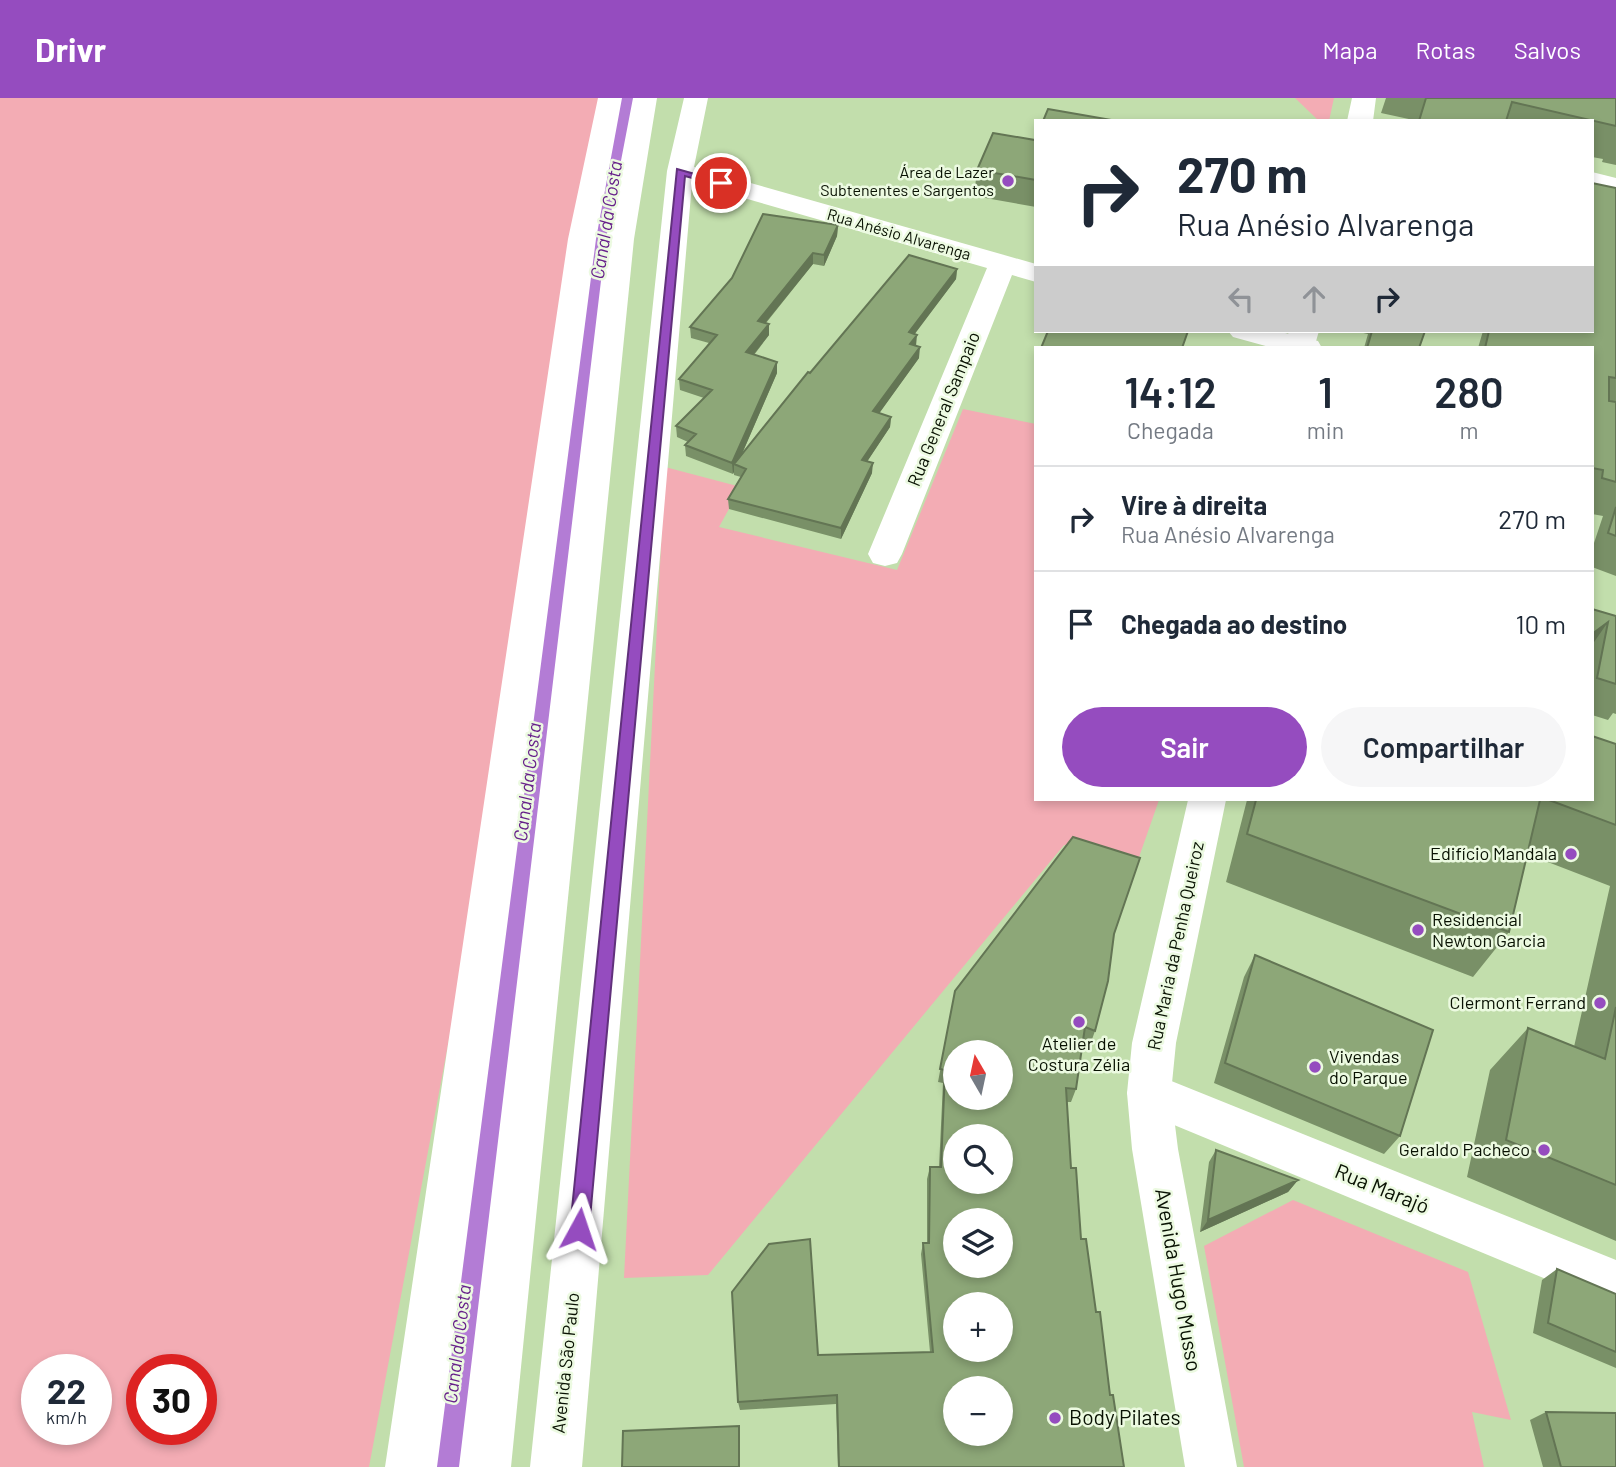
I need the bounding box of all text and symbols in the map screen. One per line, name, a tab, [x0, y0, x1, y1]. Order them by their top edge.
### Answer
text: Drivr	[35, 29, 106, 69]
text: Mapa	[1323, 35, 1378, 64]
text: Rotas	[1416, 35, 1476, 64]
text: Salvos	[1514, 35, 1581, 64]
text: 270 m	[1177, 144, 1307, 203]
icon: right	[1062, 147, 1153, 238]
pin	[691, 153, 751, 213]
water label: Canal da Costa	[585, 159, 626, 281]
place label: Área de Lazer Subtenentes e Sargentos	[820, 162, 994, 199]
icon: arrive	[702, 164, 740, 202]
marker: Área de Lazer Subtenentes e Sargentos	[1000, 173, 1016, 189]
street label: Rua Anésio Alvarenga	[825, 204, 973, 263]
text: Rua Anésio Alvarenga	[1177, 204, 1474, 242]
icon: left	[1222, 280, 1260, 318]
icon: ahead	[1295, 280, 1333, 318]
icon: right	[1368, 280, 1406, 318]
street label: Rua General Sampaio	[902, 328, 984, 489]
text: 14:12	[1124, 366, 1217, 416]
text: 1	[1318, 366, 1333, 416]
text: 280	[1434, 366, 1504, 416]
text: Chegada	[1127, 416, 1214, 444]
text: min	[1307, 416, 1344, 444]
text: m	[1460, 416, 1479, 444]
text: Vire à direita	[1121, 489, 1267, 520]
icon: right	[1062, 500, 1100, 538]
text: 270 m	[1498, 503, 1566, 534]
text: Rua Anésio Alvarenga	[1121, 520, 1335, 548]
icon: arrive	[1062, 605, 1100, 643]
text: Chegada ao destino	[1121, 608, 1347, 639]
text: 10 m	[1516, 608, 1566, 639]
button: Sair	[1062, 707, 1307, 787]
button: Compartilhar	[1321, 707, 1566, 787]
water label: Canal da Costa	[508, 721, 545, 843]
street label: Rua Maria da Penha Queiroz	[1142, 839, 1208, 1052]
place label: Edifício Mandala	[1430, 842, 1557, 864]
marker: Edifício Mandala	[1563, 846, 1579, 862]
place label: Residencial Newton Garcia	[1432, 908, 1546, 951]
marker: Residencial Newton Garcia	[1410, 922, 1426, 938]
place label: Clermont Ferrand	[1450, 991, 1586, 1013]
marker: Clermont Ferrand	[1592, 995, 1608, 1011]
marker: Atelier de Costura Zélia	[1071, 1014, 1087, 1030]
place label: Atelier de Costura Zélia	[1028, 1032, 1130, 1075]
north arrow	[943, 1040, 1013, 1110]
map controls	[943, 1040, 1013, 1446]
place label: Vivendas do Parque	[1329, 1045, 1408, 1088]
marker: Vivendas do Parque	[1307, 1059, 1323, 1075]
button: search	[943, 1124, 1013, 1194]
place label: Geraldo Pacheco	[1399, 1138, 1530, 1160]
marker: Geraldo Pacheco	[1536, 1142, 1552, 1158]
street label: Rua Marajó	[1332, 1157, 1433, 1218]
street label: Avenida Hugo Musso	[1151, 1186, 1208, 1373]
position arrow	[542, 1192, 616, 1266]
button: layers	[943, 1208, 1013, 1278]
water label: Canal da Costa	[438, 1283, 475, 1405]
street label: Avenida São Paulo	[547, 1291, 583, 1434]
button: +	[943, 1292, 1013, 1362]
speed limit sign: 30	[126, 1354, 217, 1445]
text: 22	[47, 1369, 86, 1411]
button: −	[943, 1376, 1013, 1446]
place label: Body Pilates	[1069, 1404, 1181, 1429]
text: km/h	[46, 1406, 87, 1428]
marker: Body Pilates	[1047, 1410, 1063, 1426]

